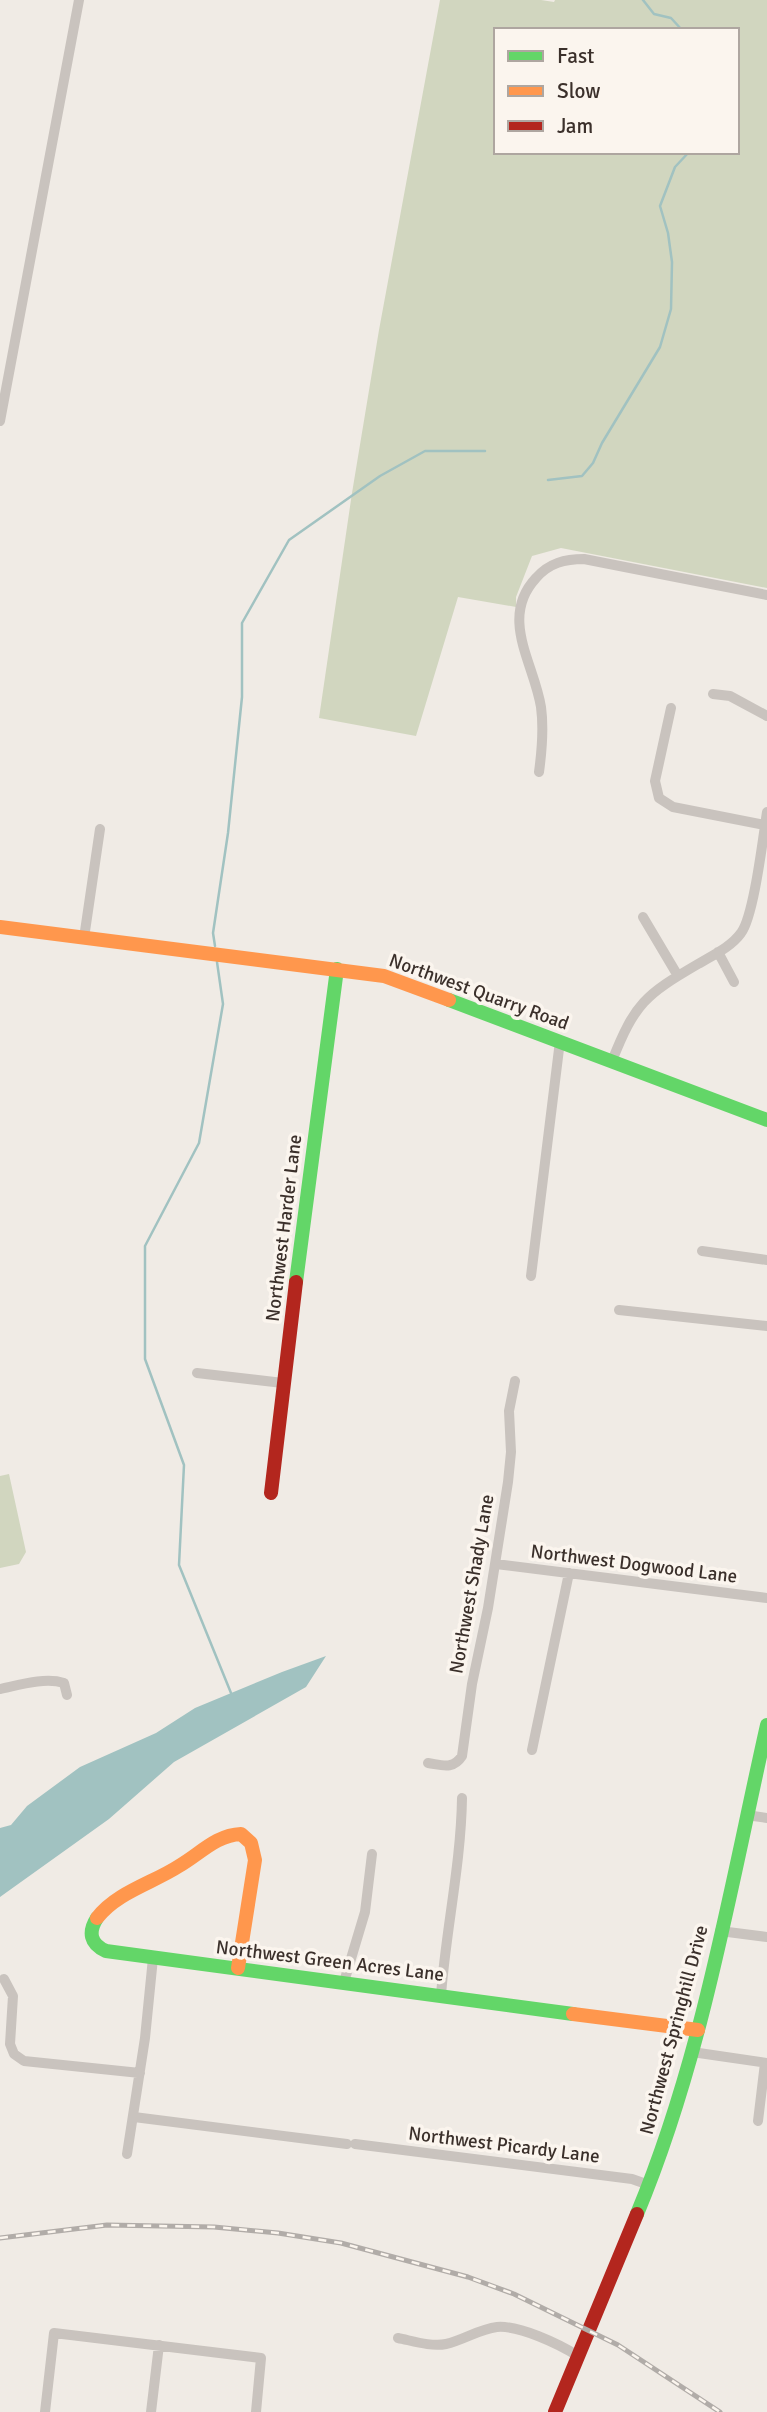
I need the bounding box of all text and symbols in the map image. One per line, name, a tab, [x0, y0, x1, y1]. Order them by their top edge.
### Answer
legend	[494, 28, 739, 154]
text: Fast	[557, 43, 594, 69]
text: Slow	[557, 78, 601, 104]
text: Jam	[557, 113, 593, 139]
street label: Northwest Quarry Road	[386, 948, 572, 1036]
street label: Northwest Harder Lane	[261, 1133, 307, 1323]
street label: Northwest Shady Lane	[444, 1492, 500, 1676]
street label: Northwest Dogwood Lane	[529, 1539, 739, 1589]
street label: Northwest Springhill Drive	[635, 1923, 713, 2137]
street label: Northwest Green Acres Lane	[215, 1935, 445, 1987]
street label: Northwest Picardy Lane	[407, 2121, 601, 2169]

